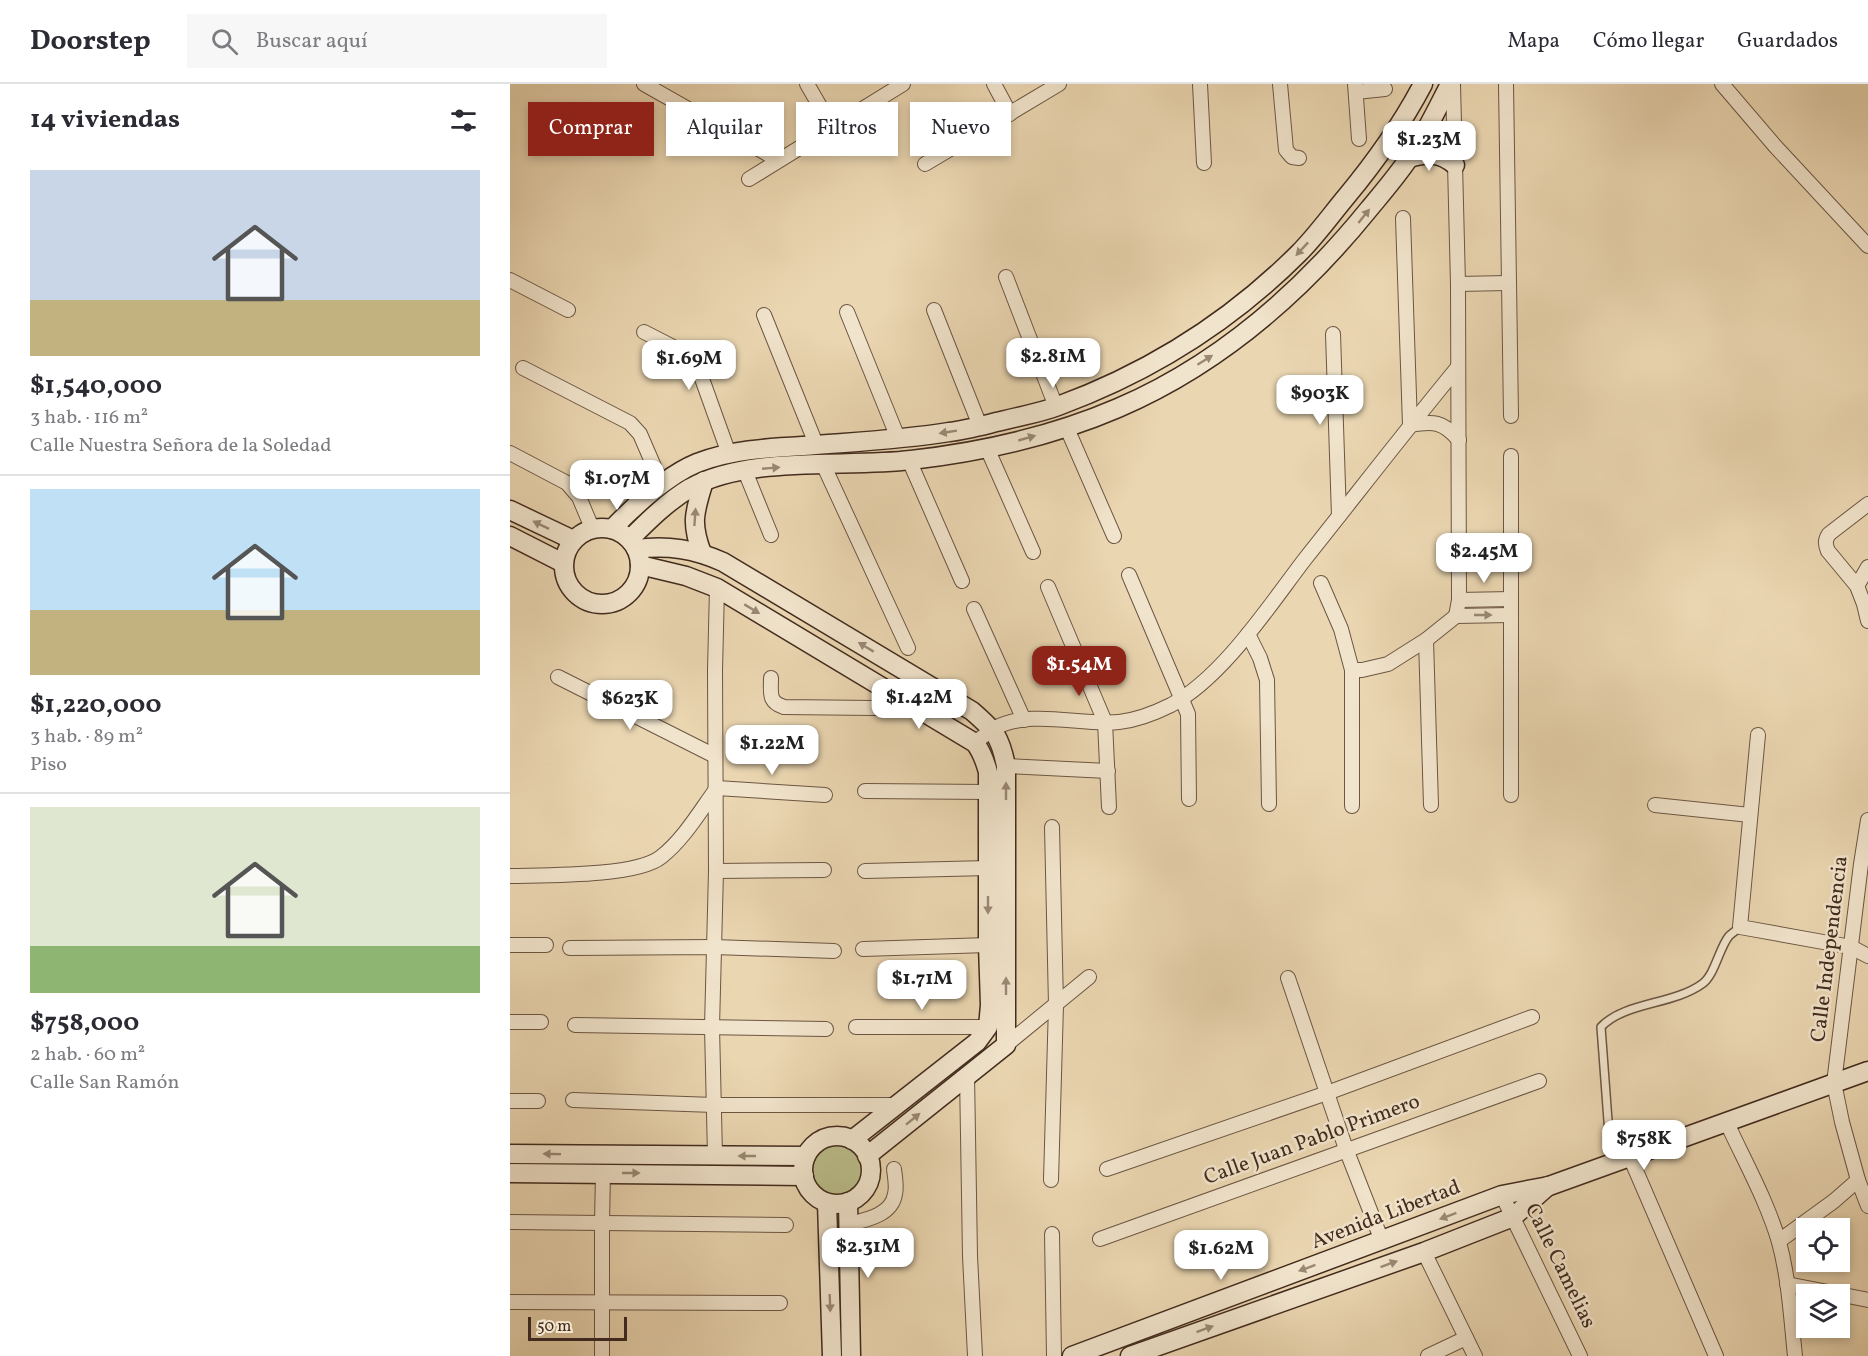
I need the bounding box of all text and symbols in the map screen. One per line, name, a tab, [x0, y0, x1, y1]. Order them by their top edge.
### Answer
search box	[187, 14, 607, 68]
text: Doorstep	[30, 22, 151, 61]
icon: search	[208, 25, 241, 58]
text: Buscar aquí	[256, 26, 368, 57]
text: Mapa	[1507, 27, 1560, 56]
text: Cómo llegar	[1593, 27, 1704, 56]
text: Guardados	[1737, 27, 1838, 56]
text: 14 viviendas	[30, 102, 180, 138]
chip: Comprar	[528, 102, 654, 156]
chip: Alquilar	[666, 102, 784, 156]
chip: Filtros	[796, 102, 898, 156]
chip: Nuevo	[910, 102, 1011, 156]
icon: filters	[447, 104, 480, 137]
pin: $1.23M	[1380, 121, 1478, 172]
text: $1.23M	[1397, 126, 1461, 154]
one-way arrow	[1357, 208, 1370, 224]
icon: home	[201, 209, 309, 317]
one-way arrow	[1296, 241, 1309, 256]
pin: $2.81M	[1004, 338, 1102, 389]
pin: $1.69M	[640, 340, 738, 391]
text: $2.81M	[1020, 343, 1086, 371]
text: $1.69M	[656, 345, 722, 373]
one-way arrow	[1196, 355, 1213, 366]
text: $1,540,000	[30, 368, 162, 404]
pin: $903K	[1278, 375, 1362, 426]
text: $903K	[1290, 380, 1350, 408]
text: 3 hab. · 116 m²	[30, 404, 148, 432]
one-way arrow	[939, 428, 958, 437]
text: Calle Nuestra Señora de la Soledad	[30, 432, 332, 460]
one-way arrow	[1018, 433, 1036, 442]
pin: $1.07M	[568, 460, 666, 511]
one-way arrow	[762, 463, 781, 473]
text: $1.07M	[584, 465, 650, 493]
one-way arrow	[690, 507, 700, 526]
one-way arrow	[533, 521, 550, 530]
icon: home	[201, 528, 309, 636]
pin: $2.45M	[1435, 533, 1533, 584]
text: $2.45M	[1450, 538, 1518, 566]
one-way arrow	[744, 603, 760, 614]
one-way arrow	[1473, 610, 1492, 620]
one-way arrow	[858, 642, 874, 653]
pin: $1.54M	[1030, 646, 1128, 697]
text: $1.54M	[1046, 651, 1112, 679]
pin: $1.42M	[870, 679, 968, 730]
pin: $623K	[588, 680, 672, 731]
text: $1.42M	[886, 684, 952, 712]
text: $623K	[602, 685, 658, 713]
text: $1,220,000	[30, 687, 161, 723]
text: 3 hab. · 89 m²	[30, 723, 143, 751]
pin: $1.22M	[723, 725, 821, 776]
text: $1.22M	[740, 730, 805, 758]
text: Piso	[30, 751, 67, 779]
one-way arrow	[1001, 782, 1011, 801]
icon: home	[201, 846, 309, 954]
street label: Calle Independencia	[1804, 854, 1856, 1044]
one-way arrow	[983, 896, 993, 915]
pin: $1.71M	[873, 960, 971, 1011]
text: $1.71M	[891, 965, 953, 993]
one-way arrow	[1001, 977, 1011, 996]
text: $758,000	[30, 1005, 139, 1041]
text: 2 hab. · 60 m²	[30, 1041, 145, 1069]
text: Calle San Ramón	[30, 1069, 179, 1097]
street label: Calle Juan Pablo Primero	[1200, 1087, 1424, 1193]
one-way arrow	[905, 1113, 921, 1126]
pin: $758K	[1602, 1120, 1686, 1171]
text: $758K	[1616, 1125, 1672, 1153]
one-way arrow	[543, 1149, 562, 1159]
one-way arrow	[738, 1151, 757, 1161]
one-way arrow	[622, 1168, 641, 1178]
street label: Avenida Libertad	[1307, 1173, 1465, 1257]
street label: Calle Camelias	[1517, 1199, 1603, 1333]
one-way arrow	[1439, 1212, 1457, 1221]
map controls	[1796, 1218, 1850, 1338]
button: locate	[1796, 1218, 1850, 1272]
pin: $2.31M	[819, 1228, 917, 1279]
pin: $1.62M	[1172, 1230, 1270, 1281]
text: $2.31M	[836, 1233, 900, 1261]
text: $1.62M	[1188, 1235, 1254, 1263]
one-way arrow	[1380, 1259, 1398, 1269]
one-way arrow	[1298, 1264, 1316, 1274]
button: layers	[1796, 1284, 1850, 1338]
one-way arrow	[826, 1294, 835, 1313]
scale bar	[528, 1314, 627, 1342]
text: 50 m	[537, 1316, 571, 1338]
one-way arrow	[1196, 1324, 1214, 1334]

